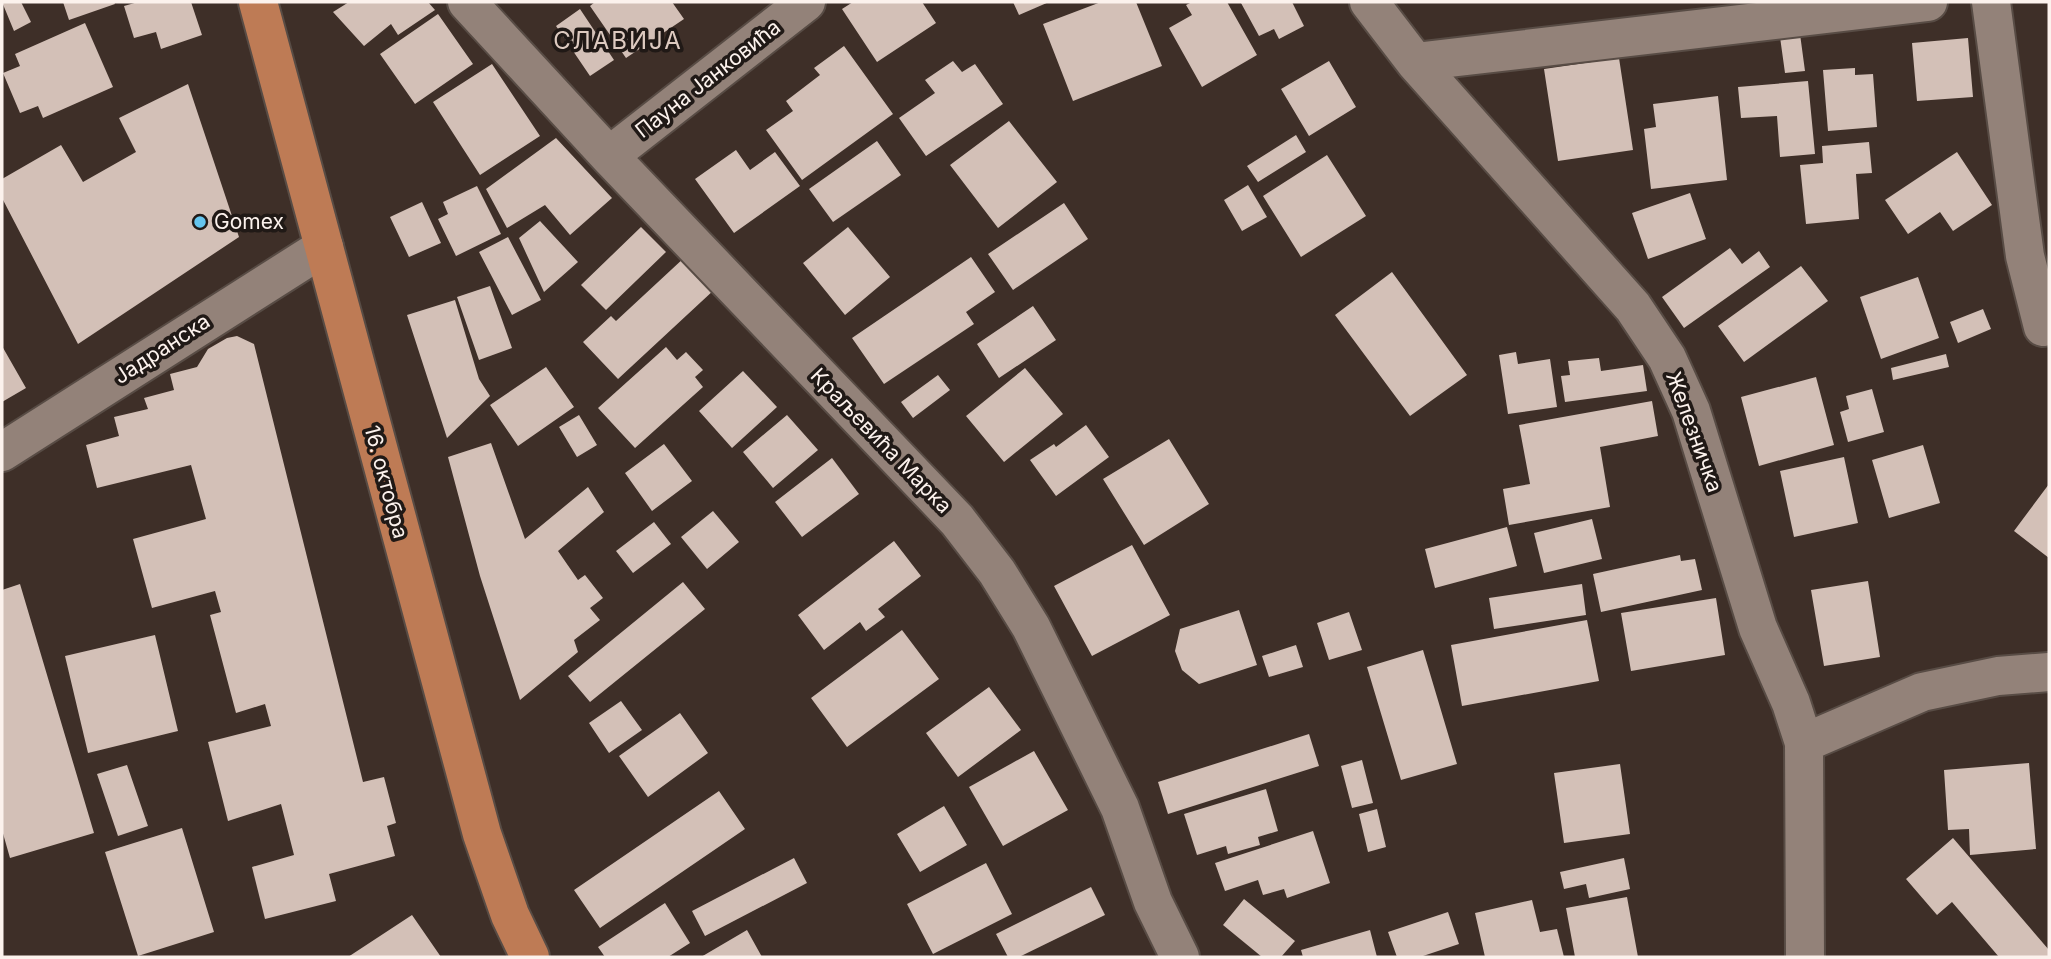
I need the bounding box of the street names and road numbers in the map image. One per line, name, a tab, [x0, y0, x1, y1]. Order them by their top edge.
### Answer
street label: Пауна Јанковића	[630, 14, 785, 143]
street label: Јадранска	[109, 308, 214, 389]
street label: Краљевића Марка	[806, 363, 957, 518]
street label: Железничка	[1661, 368, 1728, 496]
street label: 16. октобра	[359, 423, 414, 541]

